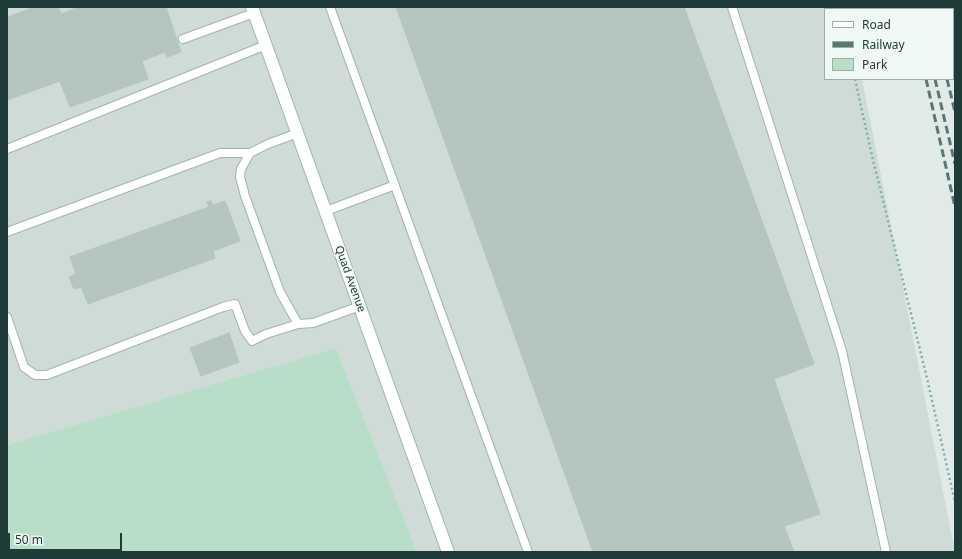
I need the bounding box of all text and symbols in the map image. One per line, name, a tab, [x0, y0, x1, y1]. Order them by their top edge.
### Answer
legend	[824, 8, 954, 80]
text: Road	[862, 16, 891, 33]
text: Railway	[862, 36, 905, 53]
text: Park	[862, 56, 887, 73]
street label: Quad Avenue	[332, 244, 368, 314]
scale bar	[10, 525, 124, 551]
text: 50 m	[15, 531, 43, 548]

